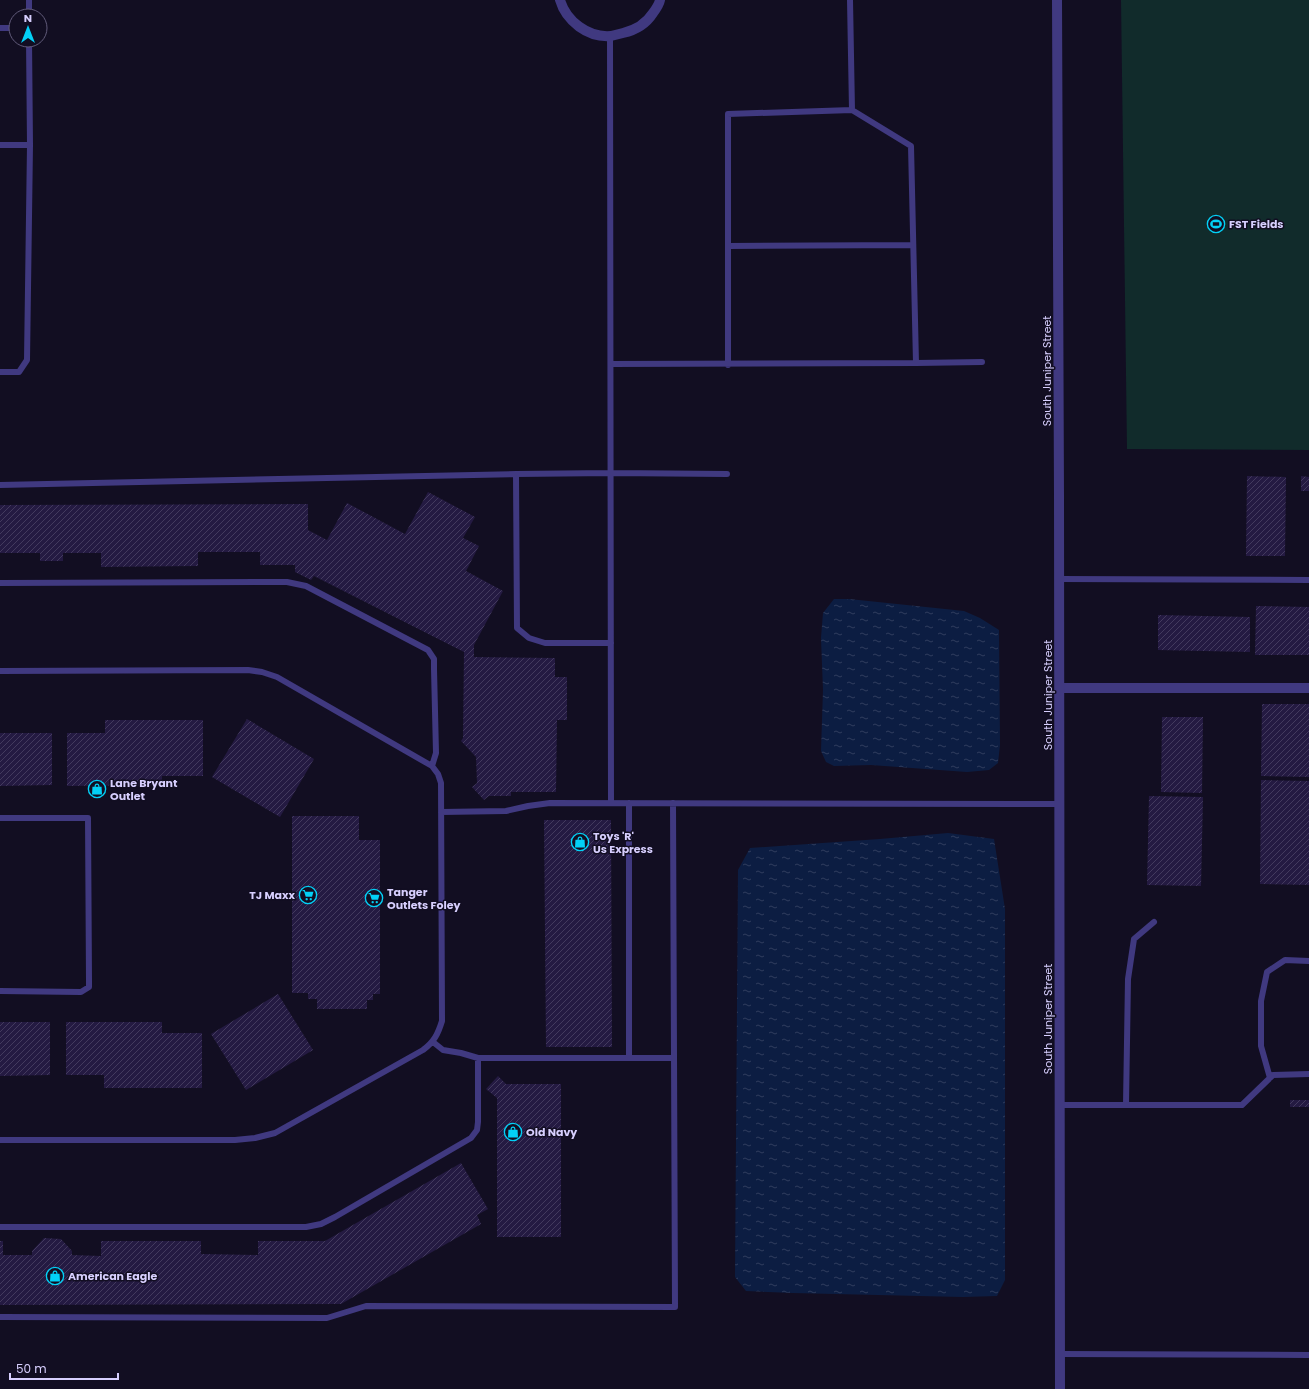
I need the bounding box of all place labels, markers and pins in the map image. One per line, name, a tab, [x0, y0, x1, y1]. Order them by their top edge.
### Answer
sports icon: FST Fields	[1206, 214, 1226, 234]
place label: FST Fields	[1229, 216, 1284, 232]
place label: Lane Bryant Outlet	[110, 775, 178, 804]
shop icon: Lane Bryant Outlet	[87, 779, 107, 799]
place label: Toys 'R' Us Express	[593, 828, 653, 857]
shop icon: Toys 'R' Us Express	[570, 832, 590, 852]
place label: Tanger Outlets Foley	[387, 884, 461, 913]
supermarket icon: TJ Maxx	[298, 885, 318, 905]
place label: TJ Maxx	[249, 887, 296, 903]
supermarket icon: Tanger Outlets Foley	[364, 888, 384, 908]
shop icon: Old Navy	[503, 1122, 523, 1142]
place label: Old Navy	[526, 1124, 577, 1140]
shop icon: American Eagle	[45, 1266, 65, 1286]
place label: American Eagle	[68, 1268, 157, 1284]

